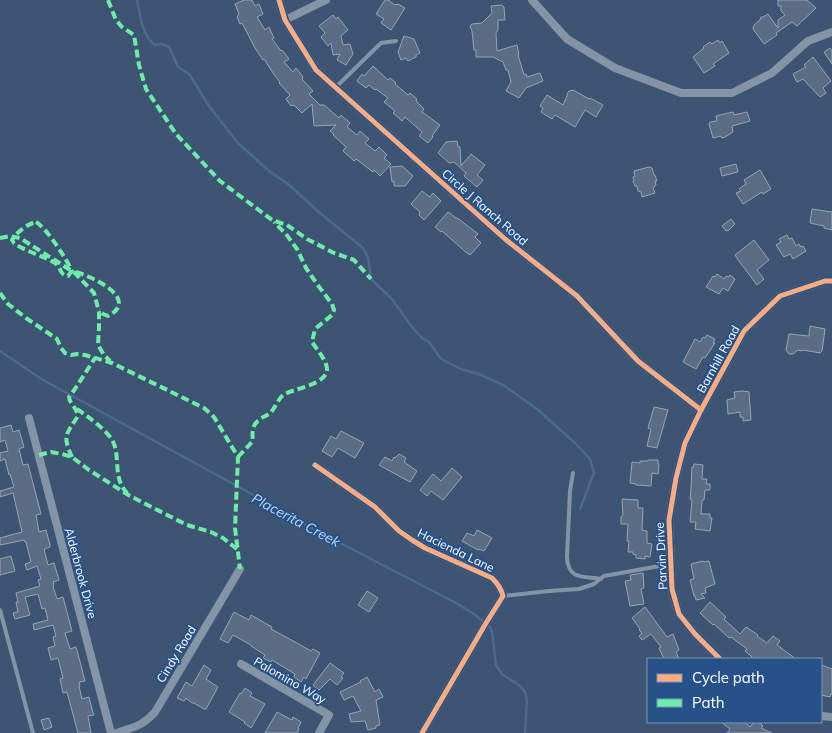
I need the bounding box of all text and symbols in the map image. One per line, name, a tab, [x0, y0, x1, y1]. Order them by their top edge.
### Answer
street label: Circle J Ranch Road	[439, 166, 531, 248]
street label: Barnhill Road	[693, 323, 743, 395]
water label: Placerita Creek	[249, 489, 344, 551]
street label: Parvin Drive	[652, 522, 670, 590]
street label: Hacienda Lane	[415, 525, 497, 575]
street label: Alderbrook Drive	[62, 526, 100, 620]
street label: Cindy Road	[153, 623, 199, 685]
street label: Palomino Way	[251, 653, 329, 707]
legend	[647, 658, 822, 723]
text: Cycle path	[692, 668, 765, 687]
text: Path	[692, 693, 724, 712]

